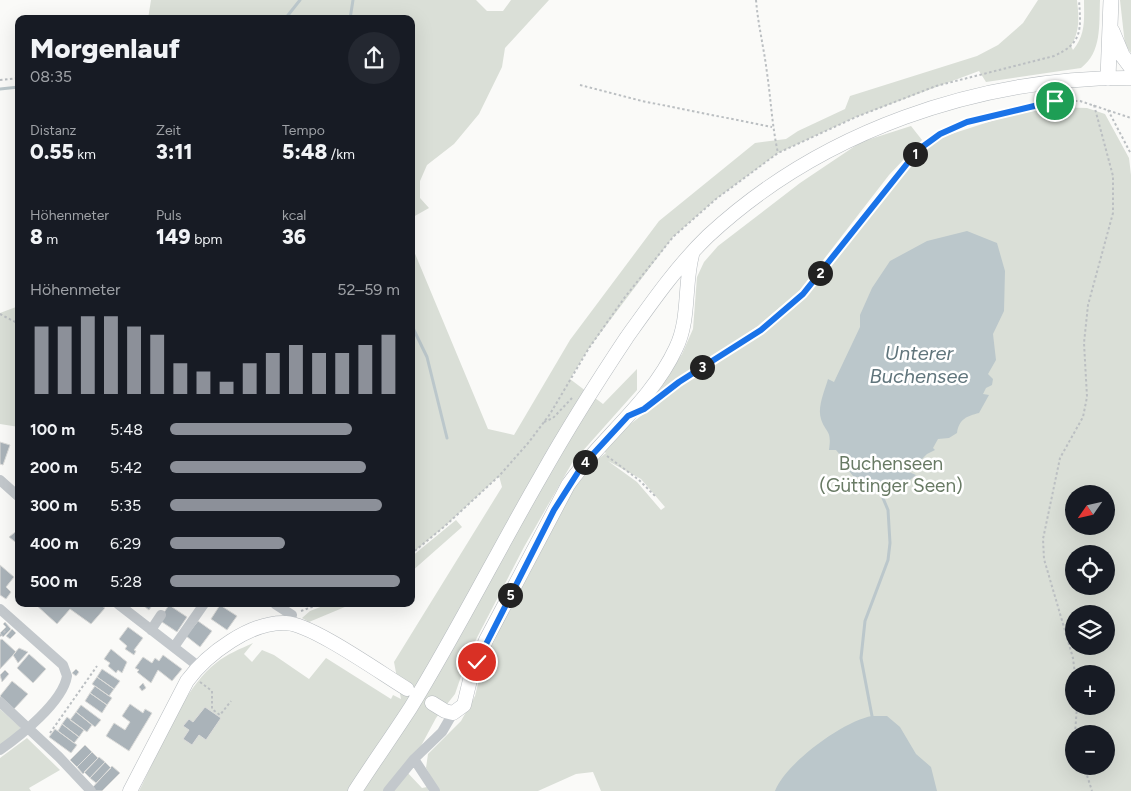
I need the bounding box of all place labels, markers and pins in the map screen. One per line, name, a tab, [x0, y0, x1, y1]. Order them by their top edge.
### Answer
pin	[1034, 80, 1076, 122]
pin: 1	[902, 142, 928, 166]
pin: 2	[808, 260, 832, 286]
pin: 3	[690, 354, 714, 380]
pin: 4	[572, 450, 598, 474]
pin: 5	[498, 582, 522, 608]
pin	[456, 641, 498, 683]

